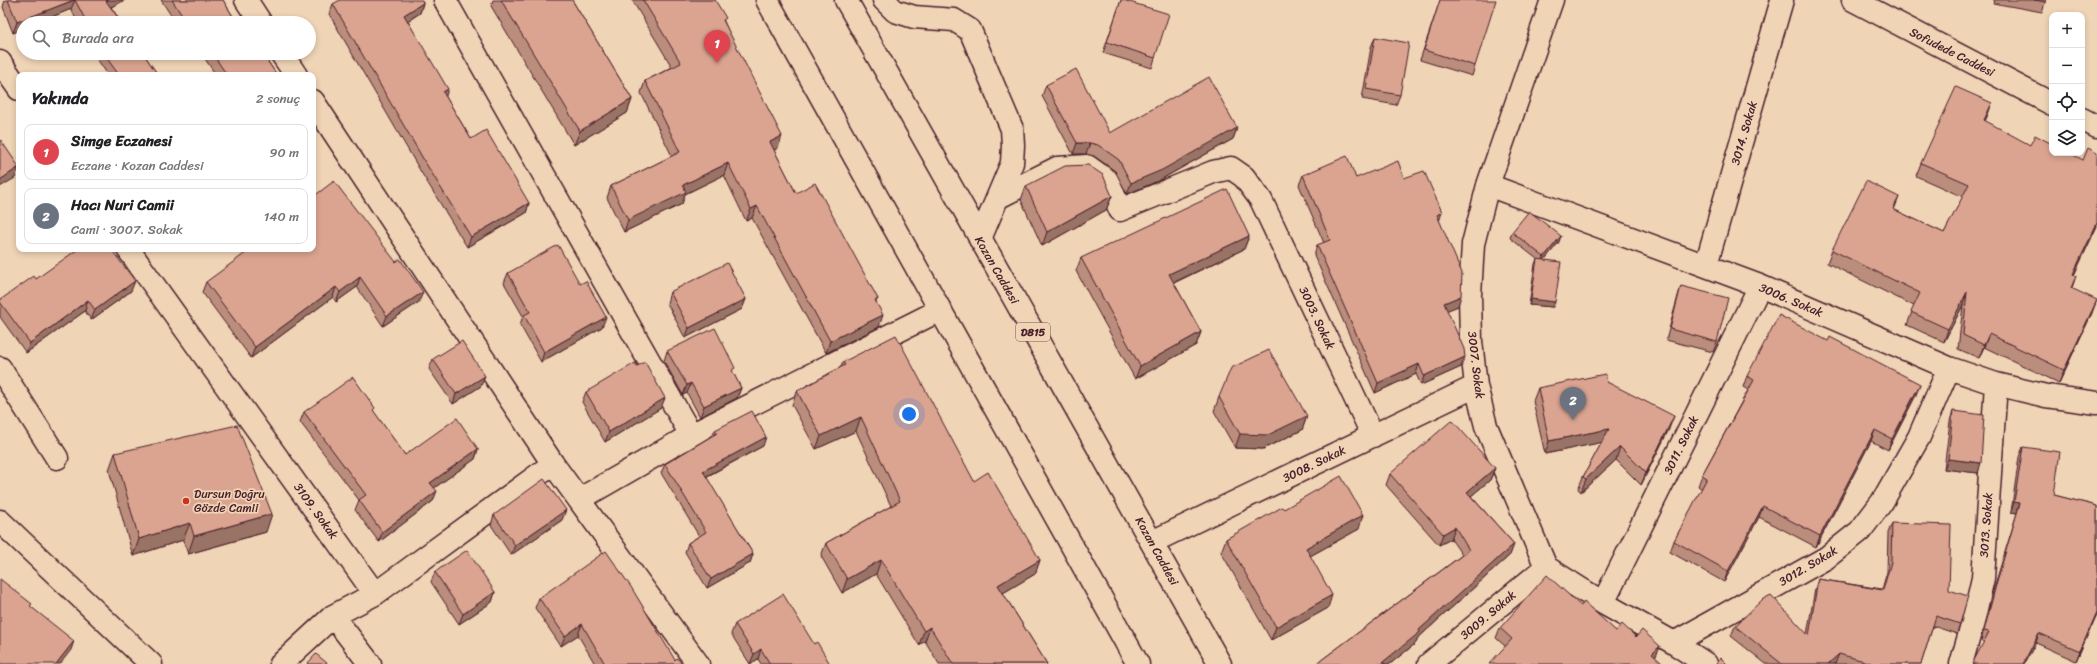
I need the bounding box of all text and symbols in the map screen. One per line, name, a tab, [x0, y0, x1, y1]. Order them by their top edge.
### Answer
map controls	[2049, 12, 2085, 156]
button: +	[2049, 12, 2085, 48]
search box	[16, 16, 316, 60]
street label: Sofudede Caddesi	[1905, 21, 1999, 83]
text: Burada ara	[62, 25, 134, 51]
icon: search	[30, 27, 52, 49]
pin: 1	[704, 30, 730, 63]
button: −	[2049, 48, 2085, 84]
text: Yakında	[32, 83, 88, 113]
button: locate	[2049, 84, 2085, 120]
text: 2 sonuç	[256, 87, 300, 110]
street label: 3014. Sokak	[1724, 98, 1764, 168]
button: layers	[2049, 120, 2085, 156]
text: Simge Eczanesi	[71, 128, 172, 154]
text: 1	[43, 141, 49, 164]
text: 90 m	[269, 141, 299, 164]
text: Eczane · Kozan Caddesi	[71, 154, 204, 177]
text: Hacı Nuri Camii	[71, 192, 174, 218]
text: 2	[42, 205, 50, 228]
text: 140 m	[264, 205, 299, 228]
text: Cami · 3007. Sokak	[71, 218, 183, 241]
street label: Kozan Caddesi	[969, 232, 1026, 309]
street label: 3006. Sokak	[1756, 277, 1827, 324]
street label: 3003. Sokak	[1293, 283, 1341, 354]
road number: D815	[1016, 323, 1050, 341]
street label: 3007. Sokak	[1461, 330, 1491, 401]
pin: 2	[1560, 387, 1586, 420]
your location	[899, 404, 919, 424]
street label: 3011. Sokak	[1657, 411, 1705, 478]
street label: 3008. Sokak	[1279, 439, 1350, 489]
street label: 3109. Sokak	[288, 478, 345, 545]
place label: Dursun Doğru Gözde Camii	[194, 483, 265, 519]
street label: 3013. Sokak	[1973, 491, 1999, 558]
marker: Dursun Doğru Gözde Camii	[181, 496, 191, 506]
street label: Kozan Caddesi	[1129, 512, 1185, 590]
street label: 3012. Sokak	[1774, 539, 1842, 592]
street label: 3009. Sokak	[1455, 584, 1522, 645]

